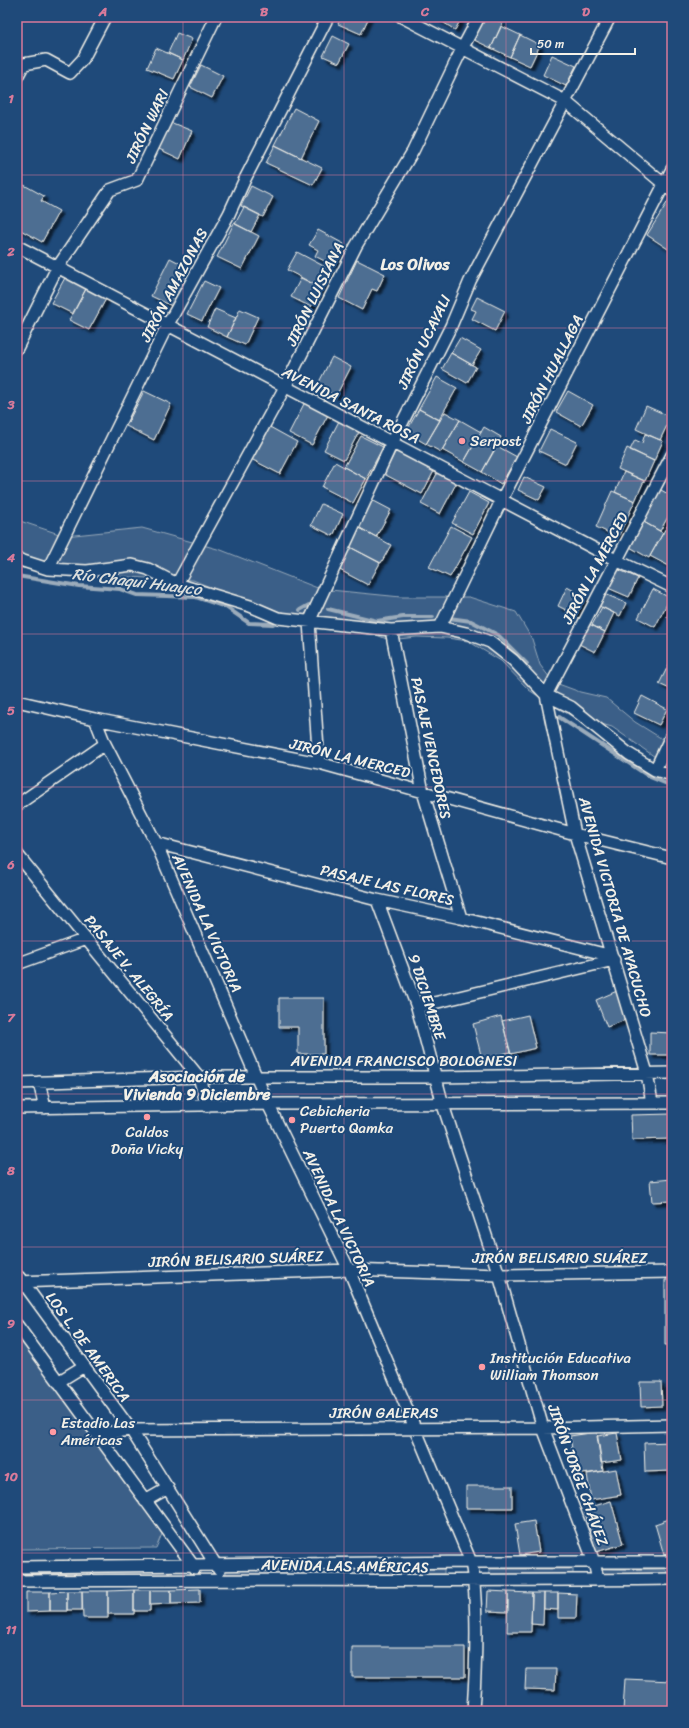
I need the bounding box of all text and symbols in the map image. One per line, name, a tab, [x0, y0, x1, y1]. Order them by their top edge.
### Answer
text: A	[98, 0, 107, 23]
text: B	[260, 0, 269, 23]
text: C	[420, 0, 430, 23]
text: D	[582, 0, 590, 23]
scale bar	[531, 30, 635, 56]
text: 50 m	[537, 33, 564, 55]
street label: JIRÓN WARI	[117, 84, 176, 169]
text: 1	[8, 87, 14, 110]
street label: JIRÓN AMAZONAS	[132, 223, 215, 348]
street label: JIRÓN LUISIANA	[278, 238, 351, 351]
text: 2	[6, 240, 15, 263]
district label: Los Olivos	[380, 250, 450, 279]
street label: JIRÓN UCAYALI	[389, 290, 458, 395]
street label: JIRÓN HUALLAGA	[513, 310, 591, 429]
street label: AVENIDA SANTA ROSA	[277, 358, 425, 451]
text: 3	[6, 393, 15, 416]
place label: Serpost	[470, 428, 522, 454]
marker: Serpost	[457, 436, 467, 446]
street label: JIRÓN LA MERCED	[554, 507, 635, 630]
text: 4	[6, 546, 16, 569]
water label: Río Chaqui Huayco	[71, 559, 205, 604]
street label: PASAJE VENCEDORES	[403, 675, 459, 821]
text: 5	[7, 699, 15, 722]
street label: JIRÓN LA MERCED	[286, 730, 413, 786]
street label: AVENIDA VICTORIA DE AYACUCHO	[571, 792, 659, 1021]
street label: AVENIDA LA VICTORIA	[164, 848, 249, 997]
text: 6	[6, 853, 15, 876]
street label: PASAJE LAS FLORES	[318, 857, 456, 913]
street label: PASAJE V. ALEGRÍA	[78, 909, 180, 1027]
street label: 9 DICIEMBRE	[401, 950, 454, 1045]
text: 7	[7, 1006, 16, 1029]
street label: AVENIDA FRANCISCO BOLOGNESI	[290, 1048, 518, 1074]
district label: Asociación de Vivienda 9 Diciembre	[124, 1062, 271, 1109]
place label: Cebicheria Puerto Qamka	[300, 1098, 394, 1141]
marker: Caldos Doña Vicky	[142, 1112, 152, 1122]
marker: Cebicheria Puerto Qamka	[287, 1115, 297, 1125]
place label: Caldos Doña Vicky	[111, 1119, 183, 1162]
street label: AVENIDA LA VICTORIA	[295, 1144, 382, 1291]
text: 8	[6, 1159, 15, 1182]
street label: JIRÓN BELISARIO SUÁREZ	[147, 1243, 324, 1275]
street label: JIRÓN BELISARIO SUÁREZ	[471, 1245, 648, 1271]
street label: LOS L. DE AMERICA	[39, 1286, 137, 1408]
text: 9	[7, 1312, 15, 1335]
place label: Institución Educativa William Thomson	[489, 1345, 631, 1388]
marker: Institución Educativa William Thomson	[477, 1362, 487, 1372]
street label: JIRÓN JORGE CHÁVEZ	[540, 1399, 616, 1550]
street label: JIRÓN GALERAS	[329, 1400, 439, 1426]
place label: Estadio Las Américas	[60, 1410, 135, 1453]
marker: Estadio Las Américas	[48, 1427, 58, 1437]
text: 10	[4, 1465, 18, 1488]
street label: AVENIDA LAS AMÉRICAS	[260, 1552, 429, 1580]
text: 11	[5, 1618, 17, 1641]

